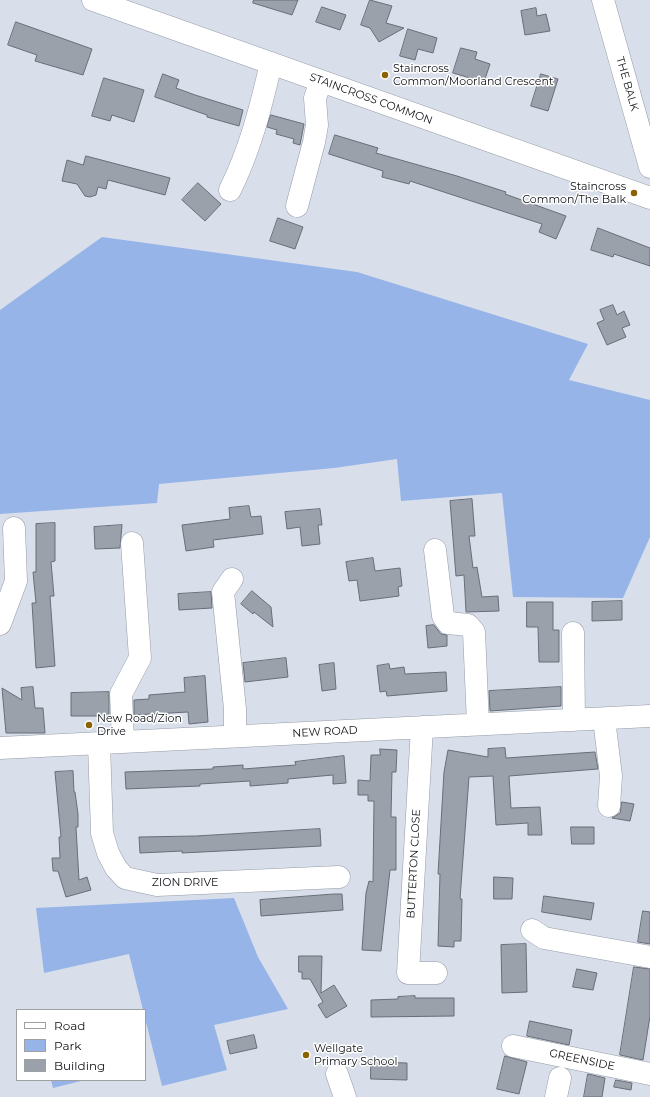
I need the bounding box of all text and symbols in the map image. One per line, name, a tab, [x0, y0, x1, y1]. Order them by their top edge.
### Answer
street label: THE BALK	[613, 55, 641, 113]
place label: Staincross Common/Moorland Crescent	[393, 62, 553, 88]
marker: Staincross Common/Moorland Crescent	[380, 70, 390, 80]
street label: STAINCROSS COMMON	[308, 71, 434, 127]
place label: Staincross Common/The Balk	[522, 180, 626, 206]
marker: Staincross Common/The Balk	[629, 188, 639, 198]
place label: New Road/Zion Drive	[97, 712, 182, 738]
marker: New Road/Zion Drive	[84, 720, 94, 730]
street label: NEW ROAD	[292, 724, 358, 740]
street label: BUTTERTON CLOSE	[405, 809, 423, 919]
street label: ZION DRIVE	[152, 876, 218, 890]
legend	[16, 1009, 146, 1081]
text: Road	[54, 1018, 85, 1033]
text: Park	[54, 1038, 81, 1053]
place label: Wellgate Primary School	[314, 1042, 397, 1068]
street label: GREENSIDE	[548, 1047, 616, 1073]
marker: Wellgate Primary School	[301, 1050, 311, 1060]
text: Building	[54, 1058, 105, 1073]

